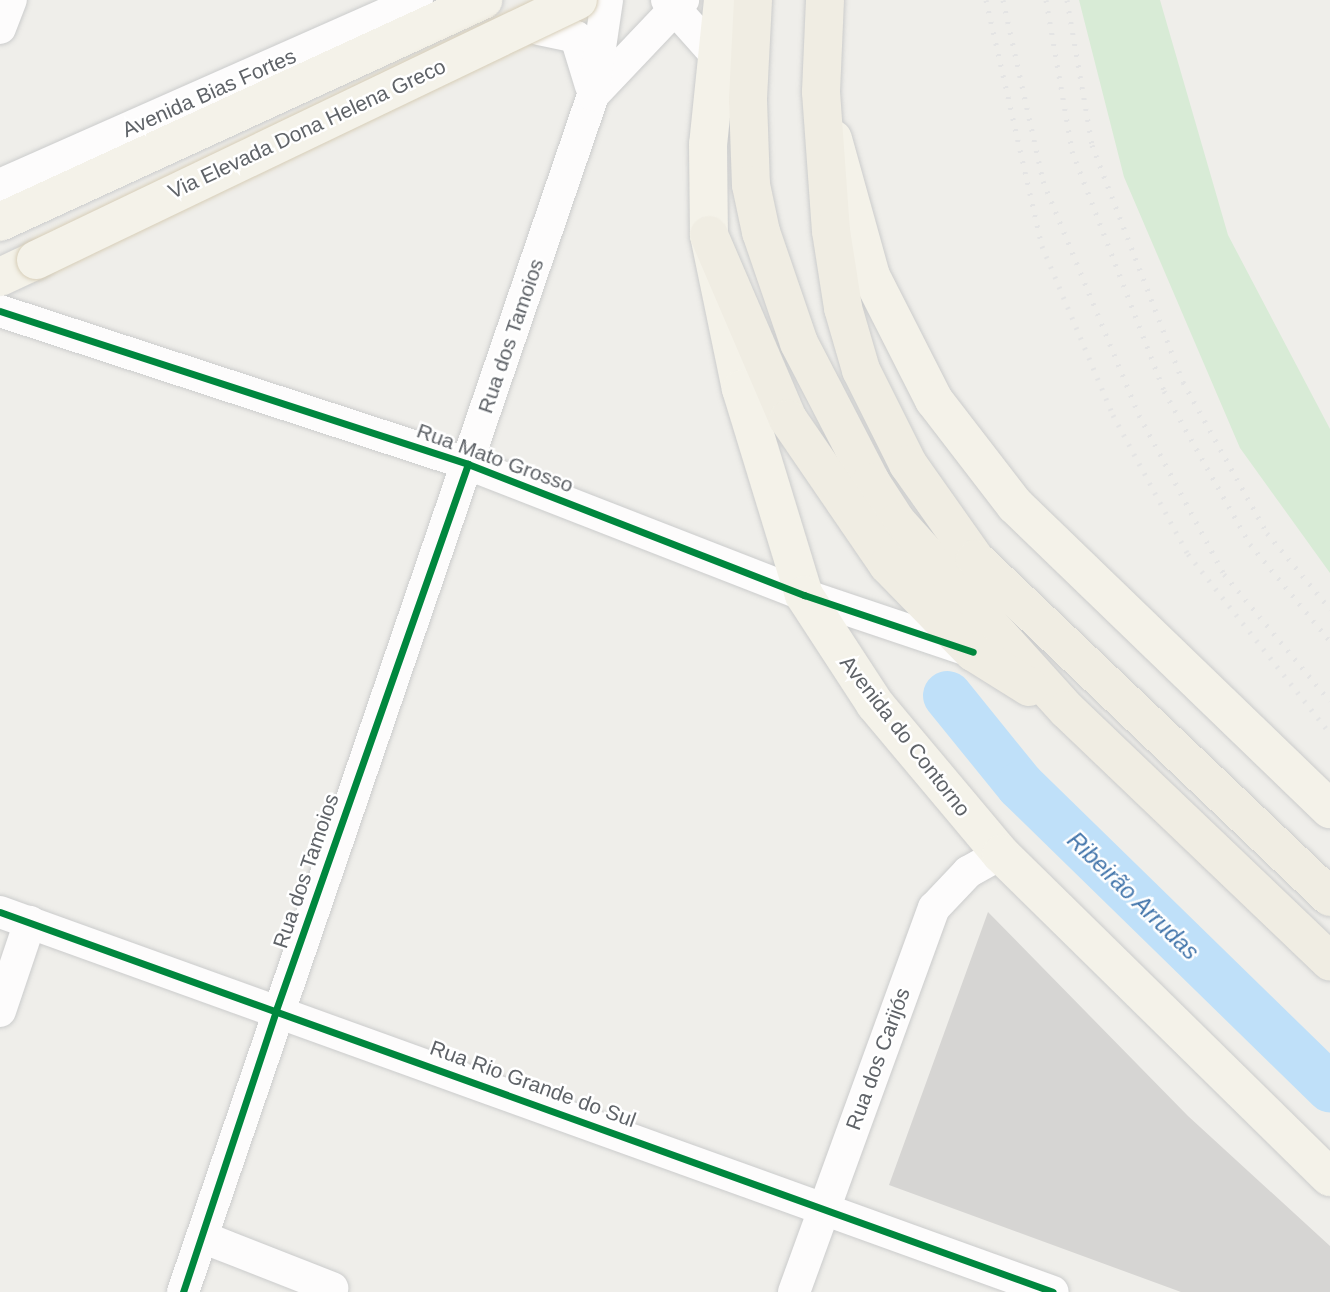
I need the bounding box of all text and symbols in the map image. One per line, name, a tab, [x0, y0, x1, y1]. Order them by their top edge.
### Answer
street label: Avenida Bias Fortes	[118, 43, 300, 143]
street label: Via Elevada Dona Helena Greco	[164, 54, 450, 204]
street label: Rua dos Tamoios	[473, 255, 549, 417]
street label: Rua Mato Grosso	[413, 418, 577, 498]
street label: Avenida do Contorno	[834, 651, 976, 821]
street label: Rua dos Tamoios	[268, 790, 344, 952]
water label: Ribeirão Arrudas	[1061, 826, 1205, 966]
street label: Rua dos Carijós	[841, 984, 915, 1134]
street label: Rua Rio Grande do Sul	[427, 1035, 639, 1133]

